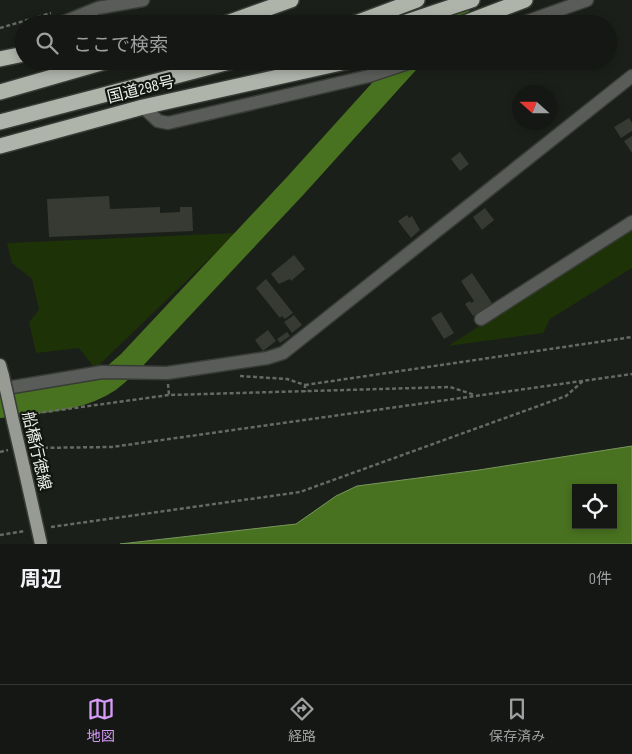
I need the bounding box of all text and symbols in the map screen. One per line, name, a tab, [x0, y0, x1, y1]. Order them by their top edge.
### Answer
search box	[15, 15, 617, 70]
icon: search	[33, 29, 61, 57]
text: ここで検索	[73, 34, 168, 57]
street label: 国道298号	[105, 72, 177, 108]
north arrow	[512, 85, 557, 130]
street label: 船橋行徳線	[18, 410, 54, 492]
map controls	[572, 484, 617, 529]
button: locate	[572, 484, 617, 529]
text: 周辺	[20, 567, 62, 592]
text: 0件	[589, 570, 612, 589]
tab: 地図	[87, 695, 115, 745]
tab: 経路	[288, 695, 316, 745]
tab: 保存済み	[489, 695, 545, 745]

